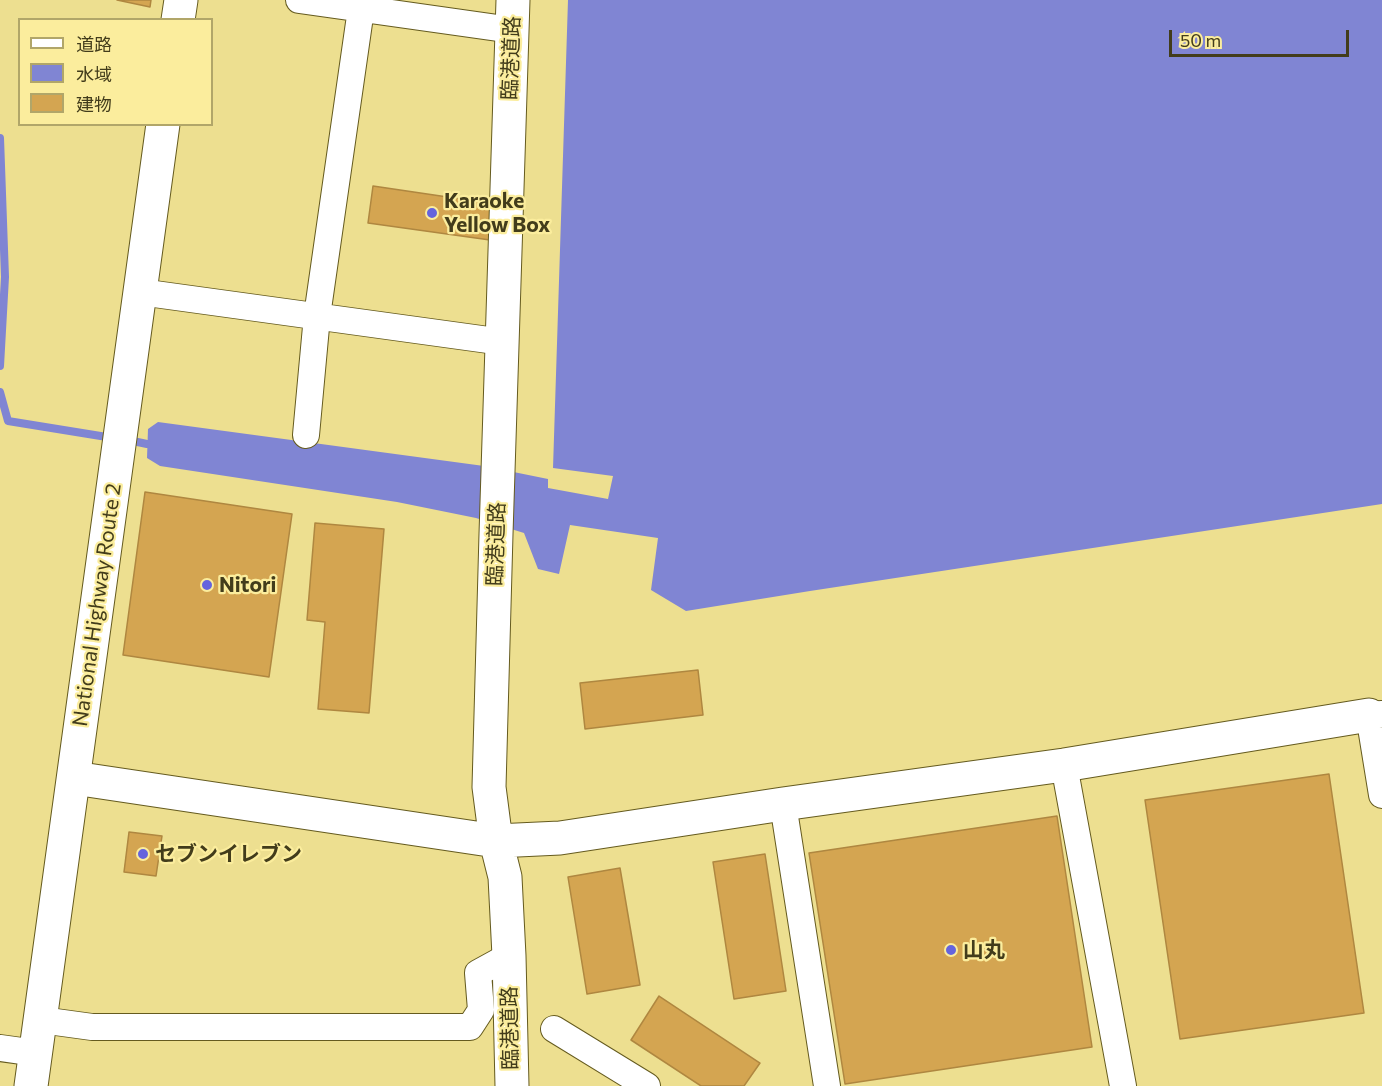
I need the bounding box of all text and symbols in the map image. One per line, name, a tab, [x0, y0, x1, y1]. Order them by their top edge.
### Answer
street label: 臨港道路	[497, 16, 525, 100]
legend	[18, 18, 213, 126]
scale bar	[1172, 18, 1352, 56]
text: 50 m	[1180, 29, 1221, 51]
text: 道路	[76, 33, 112, 55]
text: 水域	[76, 63, 112, 85]
text: 建物	[76, 93, 112, 115]
place label: Karaoke Yellow Box	[444, 188, 550, 238]
marker: Karaoke Yellow Box	[425, 206, 439, 220]
street label: National Highway Route 2	[67, 482, 127, 728]
street label: 臨港道路	[482, 502, 510, 586]
place label: Nitori	[219, 572, 276, 598]
marker: Nitori	[200, 578, 214, 592]
place label: セブンイレブン	[155, 841, 302, 867]
marker: セブンイレブン	[136, 847, 150, 861]
place label: 山丸	[963, 937, 1005, 963]
marker: 山丸	[944, 943, 958, 957]
street label: 臨港道路	[497, 986, 523, 1070]

